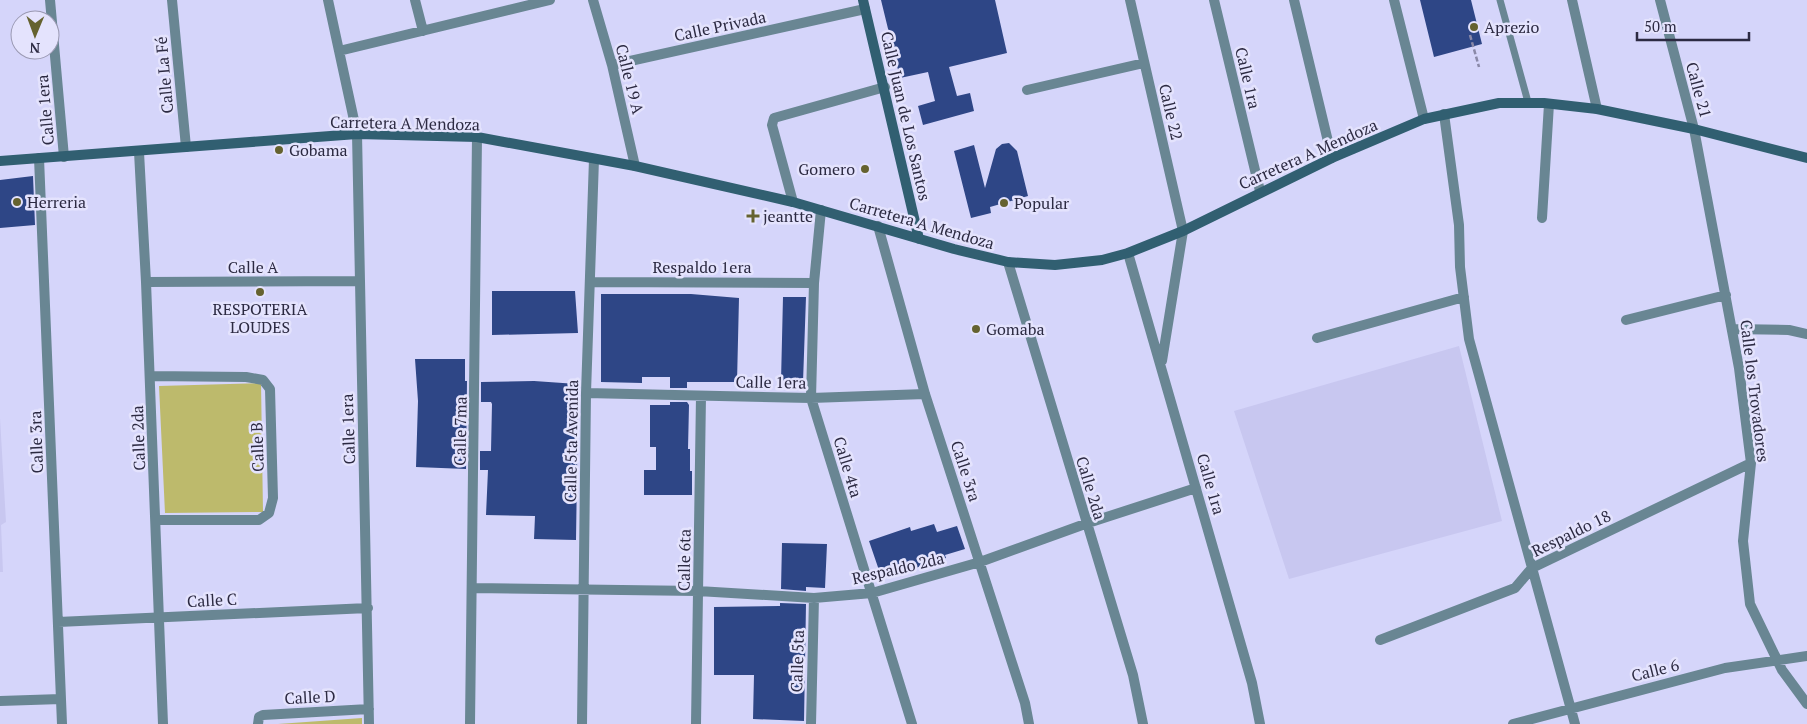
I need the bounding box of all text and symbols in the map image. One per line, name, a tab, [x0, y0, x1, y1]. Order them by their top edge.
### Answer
street label: Calle Privada	[672, 6, 768, 46]
north arrow	[10, 10, 60, 60]
scale bar	[1637, 10, 1750, 42]
place label: Aprezio	[1484, 16, 1540, 38]
text: 50 m	[1644, 16, 1677, 36]
marker: Aprezio	[1468, 21, 1480, 33]
street label: Calle Juan de Los Santos	[876, 29, 936, 203]
street label: Calle La Fé	[150, 35, 178, 115]
text: N	[29, 39, 40, 58]
street label: Calle 19 A	[611, 42, 649, 116]
street label: Calle 1ra	[1230, 45, 1266, 111]
street label: Calle 21	[1681, 60, 1717, 120]
street label: Calle 1era	[31, 74, 59, 146]
street label: Calle 22	[1154, 82, 1188, 142]
street label: Carretera A Mendoza	[330, 111, 480, 135]
street label: Carretera A Mendoza	[1235, 113, 1381, 195]
place label: Gobama	[289, 139, 348, 161]
marker: Gobama	[273, 144, 285, 156]
place label: Gomero	[798, 158, 855, 180]
marker: Gomero	[859, 163, 871, 175]
place label: Herreria	[27, 191, 86, 213]
street label: Carretera A Mendoza	[847, 192, 997, 254]
place label: Popular	[1014, 192, 1070, 214]
marker: Herreria	[11, 196, 23, 208]
marker: Popular	[998, 197, 1010, 209]
place label: jeantte	[763, 205, 813, 227]
marker: jeantte	[747, 210, 759, 222]
street label: Calle A	[228, 256, 278, 278]
street label: Respaldo 1era	[652, 256, 752, 278]
marker: RESPOTERIA LOUDES	[254, 286, 266, 298]
place label: RESPOTERIA LOUDES	[213, 298, 307, 338]
place label: Gomaba	[986, 318, 1045, 340]
street label: Calle los Trovadores	[1735, 318, 1775, 464]
marker: Gomaba	[970, 323, 982, 335]
street label: Calle 1era	[735, 370, 807, 394]
street label: Calle 5ta Avenida	[559, 379, 583, 503]
street label: Calle 1era	[336, 393, 360, 465]
street label: Calle 7ma	[448, 396, 472, 466]
street label: Calle 2da	[126, 405, 150, 471]
street label: Calle 3ra	[24, 410, 48, 474]
street label: Calle B	[245, 422, 269, 472]
street label: Calle 4ta	[828, 434, 868, 500]
street label: Calle 3ra	[946, 438, 986, 504]
street label: Calle 1ra	[1192, 451, 1230, 517]
street label: Calle 2da	[1071, 453, 1111, 523]
street label: Respaldo 18	[1528, 504, 1614, 562]
street label: Calle 6ta	[672, 529, 696, 591]
street label: Respaldo 2da	[850, 547, 946, 589]
street label: Calle C	[186, 588, 238, 612]
street label: Calle 5ta	[785, 629, 809, 693]
street label: Calle 6	[1629, 653, 1682, 687]
street label: Calle D	[284, 685, 336, 709]

